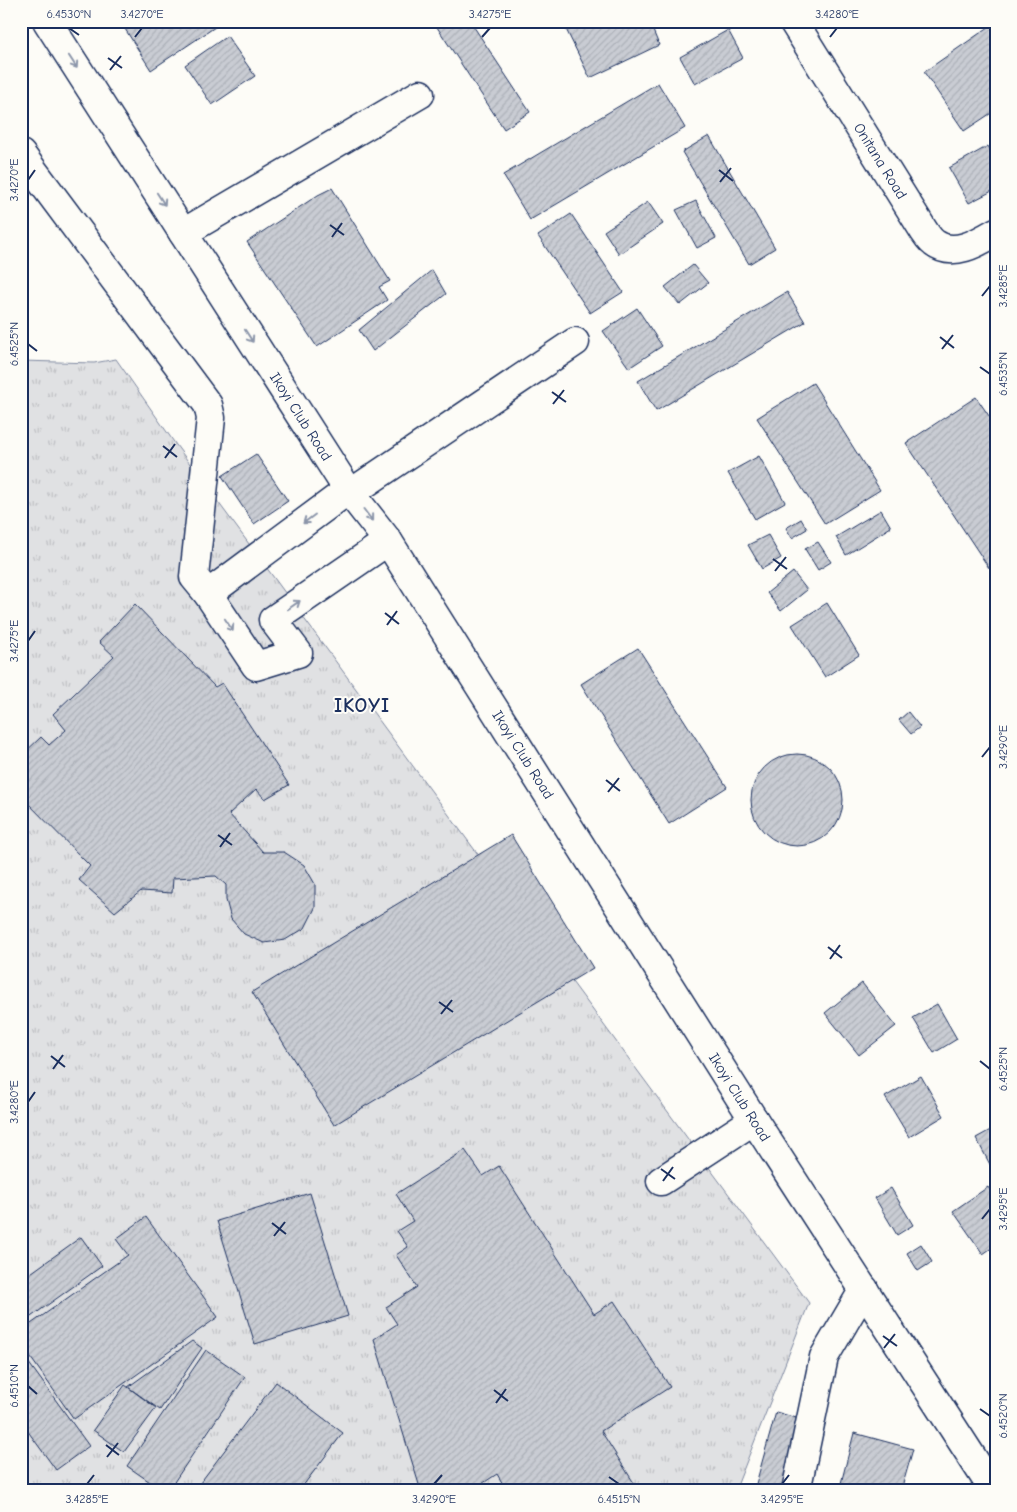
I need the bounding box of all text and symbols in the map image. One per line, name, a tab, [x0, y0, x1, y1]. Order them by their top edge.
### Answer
text: 6.4530°N	[47, 7, 91, 21]
text: 3.4270°E	[120, 7, 164, 21]
text: 3.4275°E	[469, 7, 511, 21]
text: 3.4280°E	[815, 7, 859, 21]
one-way arrow	[69, 55, 79, 69]
street label: Onitana Road	[850, 120, 911, 202]
text: 3.4270°E	[7, 158, 21, 202]
one-way arrow	[157, 191, 167, 205]
text: 3.4285°E	[996, 265, 1010, 307]
text: 6.4525°N	[7, 322, 21, 366]
one-way arrow	[245, 328, 255, 342]
text: 6.4535°N	[996, 352, 1010, 396]
street label: Ikoyi Club Road	[266, 369, 336, 464]
one-way arrow	[362, 508, 373, 521]
one-way arrow	[302, 514, 316, 524]
one-way arrow	[287, 600, 301, 610]
one-way arrow	[223, 618, 234, 632]
text: 3.4275°E	[7, 620, 21, 662]
district label: IKOYI	[334, 694, 390, 717]
street label: Ikoyi Club Road	[488, 707, 558, 802]
text: 3.4290°E	[996, 725, 1010, 769]
text: 6.4525°N	[996, 1047, 1010, 1091]
street label: Ikoyi Club Road	[705, 1049, 774, 1145]
text: 3.4280°E	[7, 1080, 21, 1124]
text: 3.4295°E	[996, 1187, 1010, 1231]
text: 6.4510°N	[7, 1364, 21, 1408]
text: 6.4520°N	[996, 1393, 1010, 1439]
text: 3.4285°E	[66, 1492, 108, 1506]
text: 3.4290°E	[412, 1492, 456, 1506]
text: 6.4515°N	[598, 1492, 640, 1506]
text: 3.4295°E	[760, 1492, 804, 1506]

